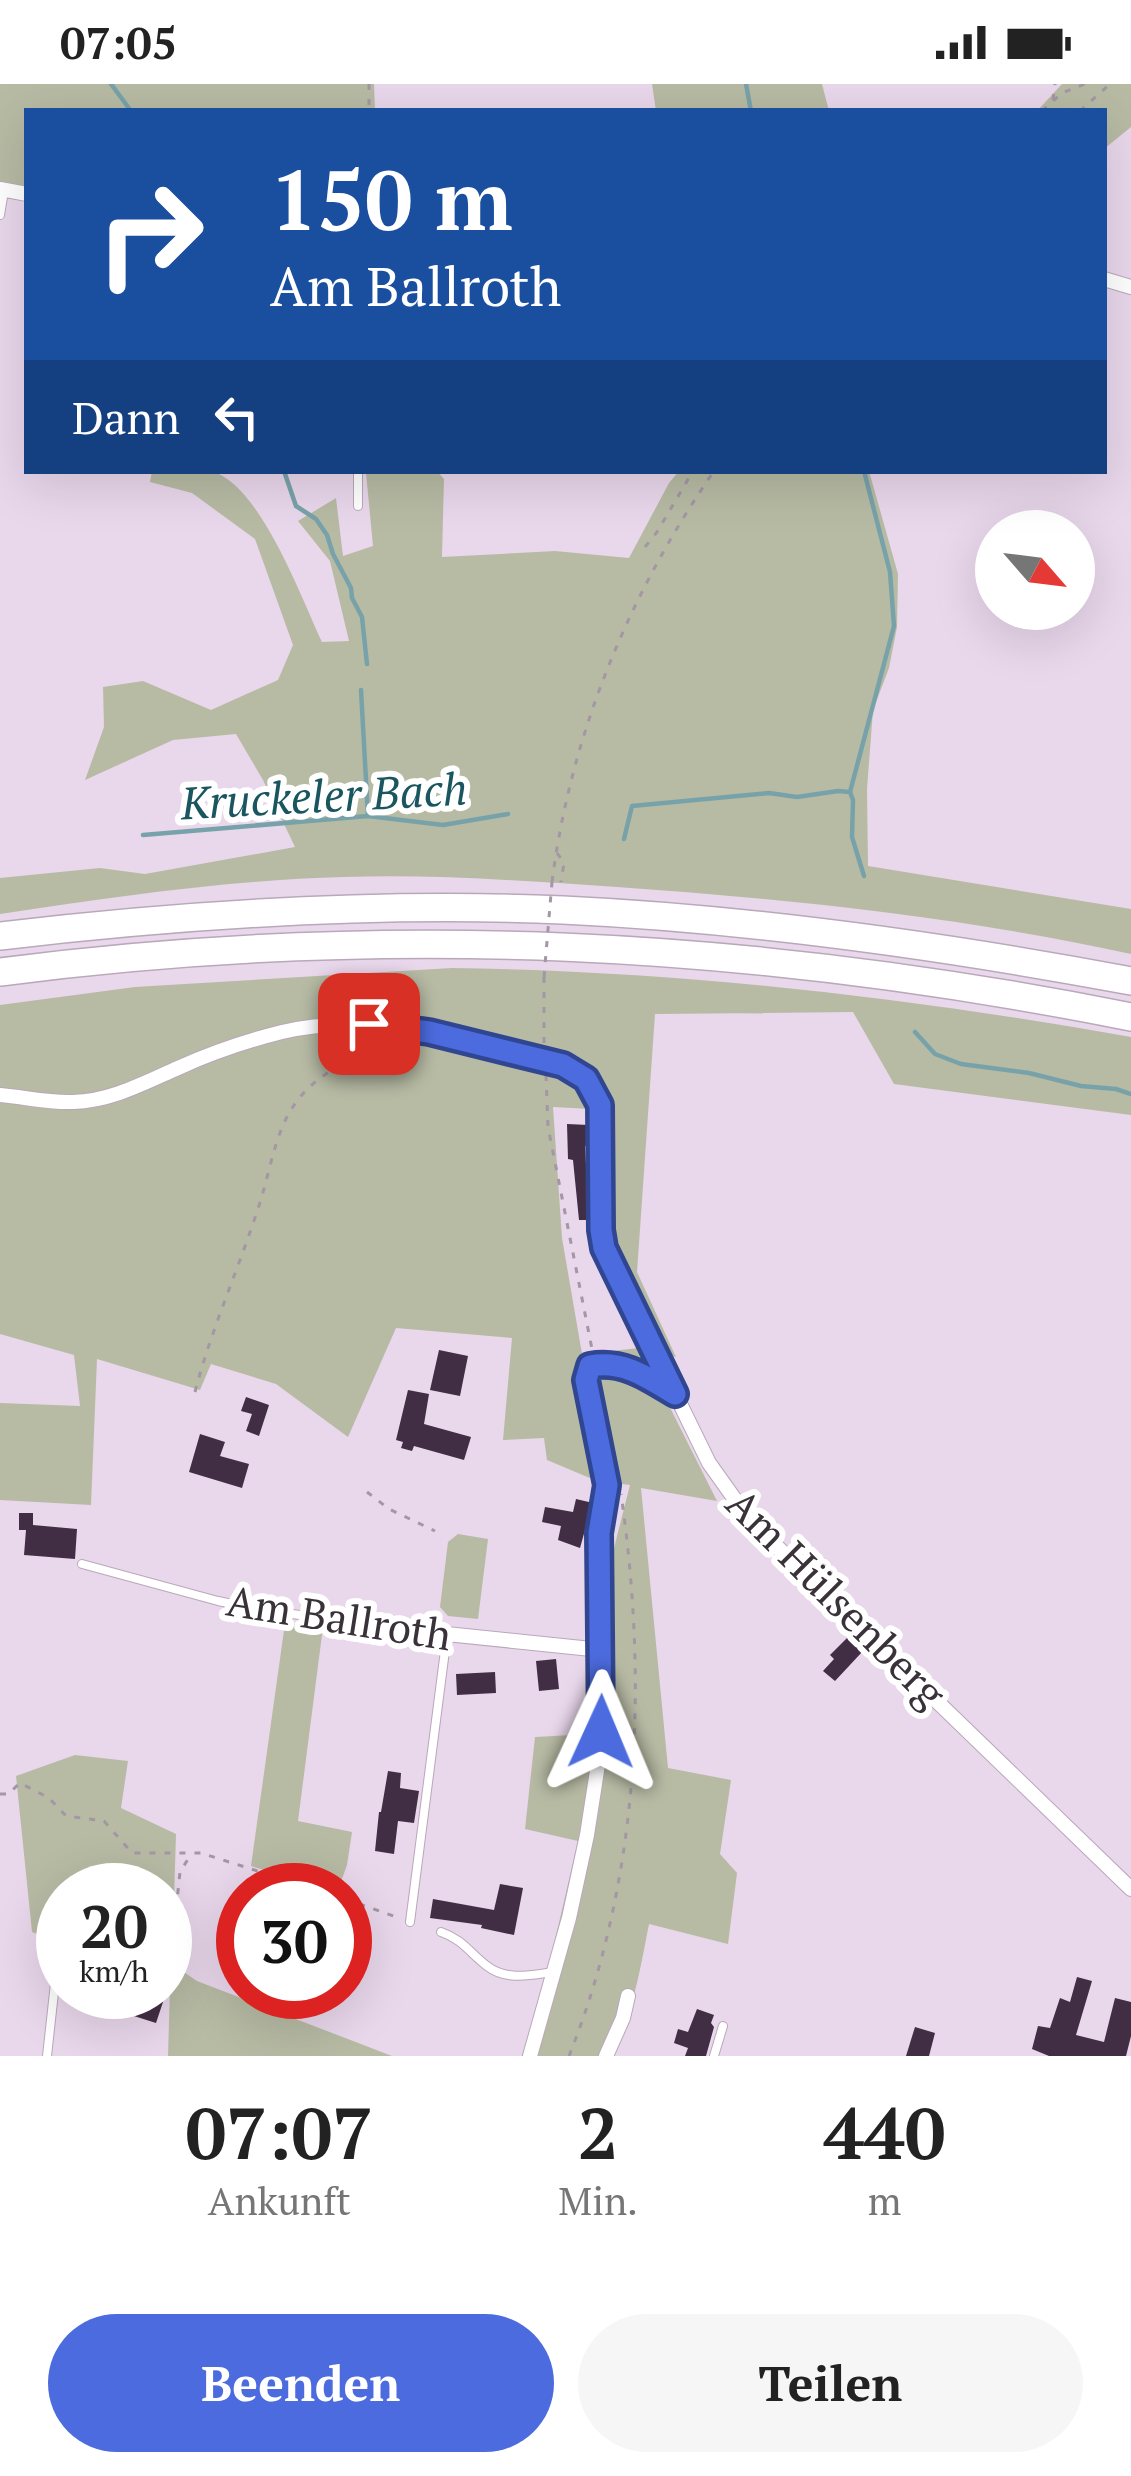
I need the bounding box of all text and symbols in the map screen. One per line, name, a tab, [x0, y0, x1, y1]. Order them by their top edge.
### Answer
text: 07:05	[60, 12, 177, 72]
text: 150 m	[270, 143, 513, 254]
icon: right	[72, 156, 228, 312]
text: Am Ballroth	[270, 250, 561, 321]
icon: left	[204, 384, 270, 450]
text: Dann	[72, 387, 180, 447]
north arrow	[975, 510, 1095, 630]
map controls	[975, 510, 1095, 630]
water label: Kruckeler Bach	[178, 758, 469, 833]
pin	[318, 973, 420, 1075]
icon: arrive	[336, 991, 402, 1057]
street label: Am Hülsenberg	[715, 1475, 959, 1720]
street label: Am Ballroth	[223, 1572, 455, 1662]
position arrow	[538, 1669, 664, 1795]
speed limit sign: 30	[216, 1863, 372, 2019]
text: 20	[80, 1886, 148, 1965]
text: km/h	[79, 1951, 149, 1991]
text: 07:07	[185, 2084, 373, 2180]
text: 2	[578, 2084, 619, 2180]
text: 440	[823, 2084, 945, 2180]
text: Ankunft	[208, 2174, 351, 2226]
text: Min.	[558, 2174, 638, 2226]
text: m	[868, 2174, 901, 2226]
button: Beenden	[48, 2314, 554, 2452]
button: Teilen	[578, 2314, 1083, 2452]

